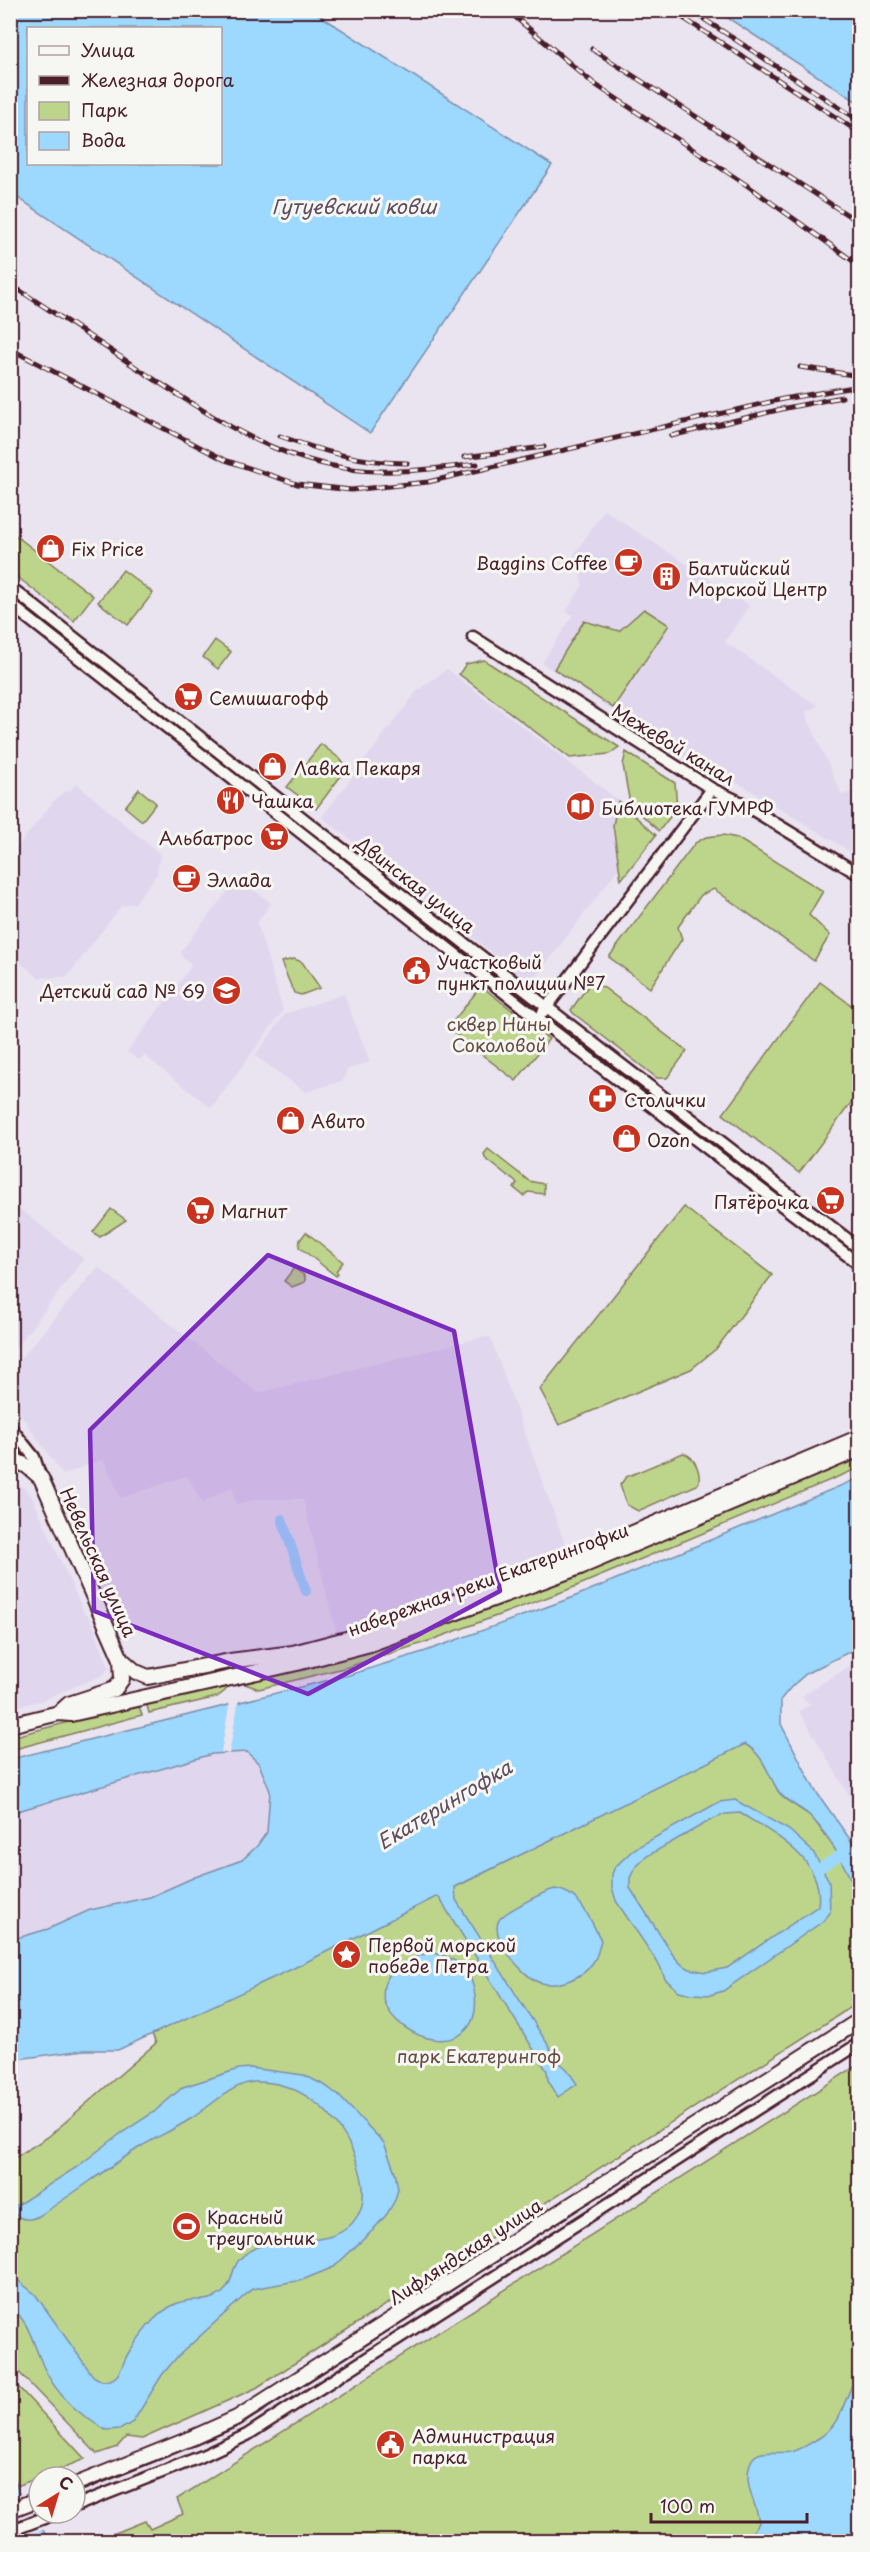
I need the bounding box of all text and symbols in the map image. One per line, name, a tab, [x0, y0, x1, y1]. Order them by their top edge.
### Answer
legend	[27, 27, 222, 165]
text: Улица	[81, 36, 135, 63]
text: Железная дорога	[81, 66, 235, 93]
text: Парк	[81, 96, 128, 123]
text: Вода	[81, 126, 126, 153]
water label: Гутуевский ковш	[272, 191, 438, 221]
shop icon: Fix Price	[34, 532, 66, 564]
place label: Fix Price	[71, 535, 144, 562]
cafe icon: Baggins Coffee	[613, 546, 645, 578]
place label: Baggins Coffee	[476, 549, 608, 576]
place label: Балтийский Морской Центр	[688, 554, 827, 602]
building icon: Балтийский Морской Центр	[651, 561, 683, 593]
supermarket icon: Семишагофф	[172, 681, 204, 713]
place label: Семишагофф	[209, 684, 329, 711]
street label: Межевой канал	[607, 696, 741, 792]
shop icon: Лавка Пекаря	[257, 751, 289, 783]
place label: Лавка Пекаря	[294, 754, 421, 781]
restaurant icon: Чашка	[214, 784, 246, 816]
place label: Чашка	[251, 787, 314, 814]
library icon: Библиотека ГУМРФ	[564, 791, 596, 823]
place label: Библиотека ГУМРФ	[601, 794, 774, 821]
supermarket icon: Альбатрос	[258, 821, 290, 853]
place label: Альбатрос	[159, 824, 253, 851]
street label: Двинская улица	[350, 828, 482, 940]
cafe icon: Эллада	[170, 863, 202, 895]
place label: Эллада	[207, 866, 272, 893]
place label: Участковый пункт полиции №7	[437, 948, 605, 996]
public building icon: Участковый пункт полиции №7	[400, 955, 432, 987]
school or university icon: Детский сад № 69	[210, 974, 242, 1006]
place label: Детский сад № 69	[39, 977, 205, 1004]
park label: сквер Нины Соколовой	[447, 1010, 551, 1058]
pharmacy icon: Столички	[587, 1083, 619, 1115]
place label: Столички	[624, 1086, 706, 1113]
shop icon: Авито	[274, 1104, 306, 1136]
place label: Авито	[311, 1107, 365, 1134]
shop icon: Ozon	[610, 1123, 642, 1155]
place label: Ozon	[647, 1126, 690, 1153]
supermarket icon: Пятёрочка	[814, 1185, 846, 1217]
place label: Пятёрочка	[714, 1188, 810, 1215]
supermarket icon: Магнит	[184, 1194, 216, 1226]
place label: Магнит	[221, 1197, 288, 1224]
street label: Невельская улица	[54, 1483, 144, 1642]
street label: набережная реки Екатерингофки	[344, 1516, 632, 1642]
water label: Екатерингофка	[371, 1752, 518, 1856]
place label: Первой морской победе Петра	[368, 1931, 516, 1979]
place icon: Первой морской победе Петра	[331, 1938, 363, 1970]
park label: парк Екатерингоф	[397, 2042, 561, 2069]
street label: Лифляндская улица	[383, 2191, 548, 2311]
place label: Красный треугольник	[207, 2203, 315, 2251]
sports icon: Красный треугольник	[170, 2210, 202, 2242]
place label: Администрация парка	[412, 2422, 555, 2470]
public building icon: Администрация парка	[375, 2429, 407, 2461]
north arrow	[27, 2465, 87, 2525]
text: С	[55, 2469, 79, 2495]
scale bar	[651, 2486, 807, 2524]
text: 100 m	[660, 2492, 715, 2519]

